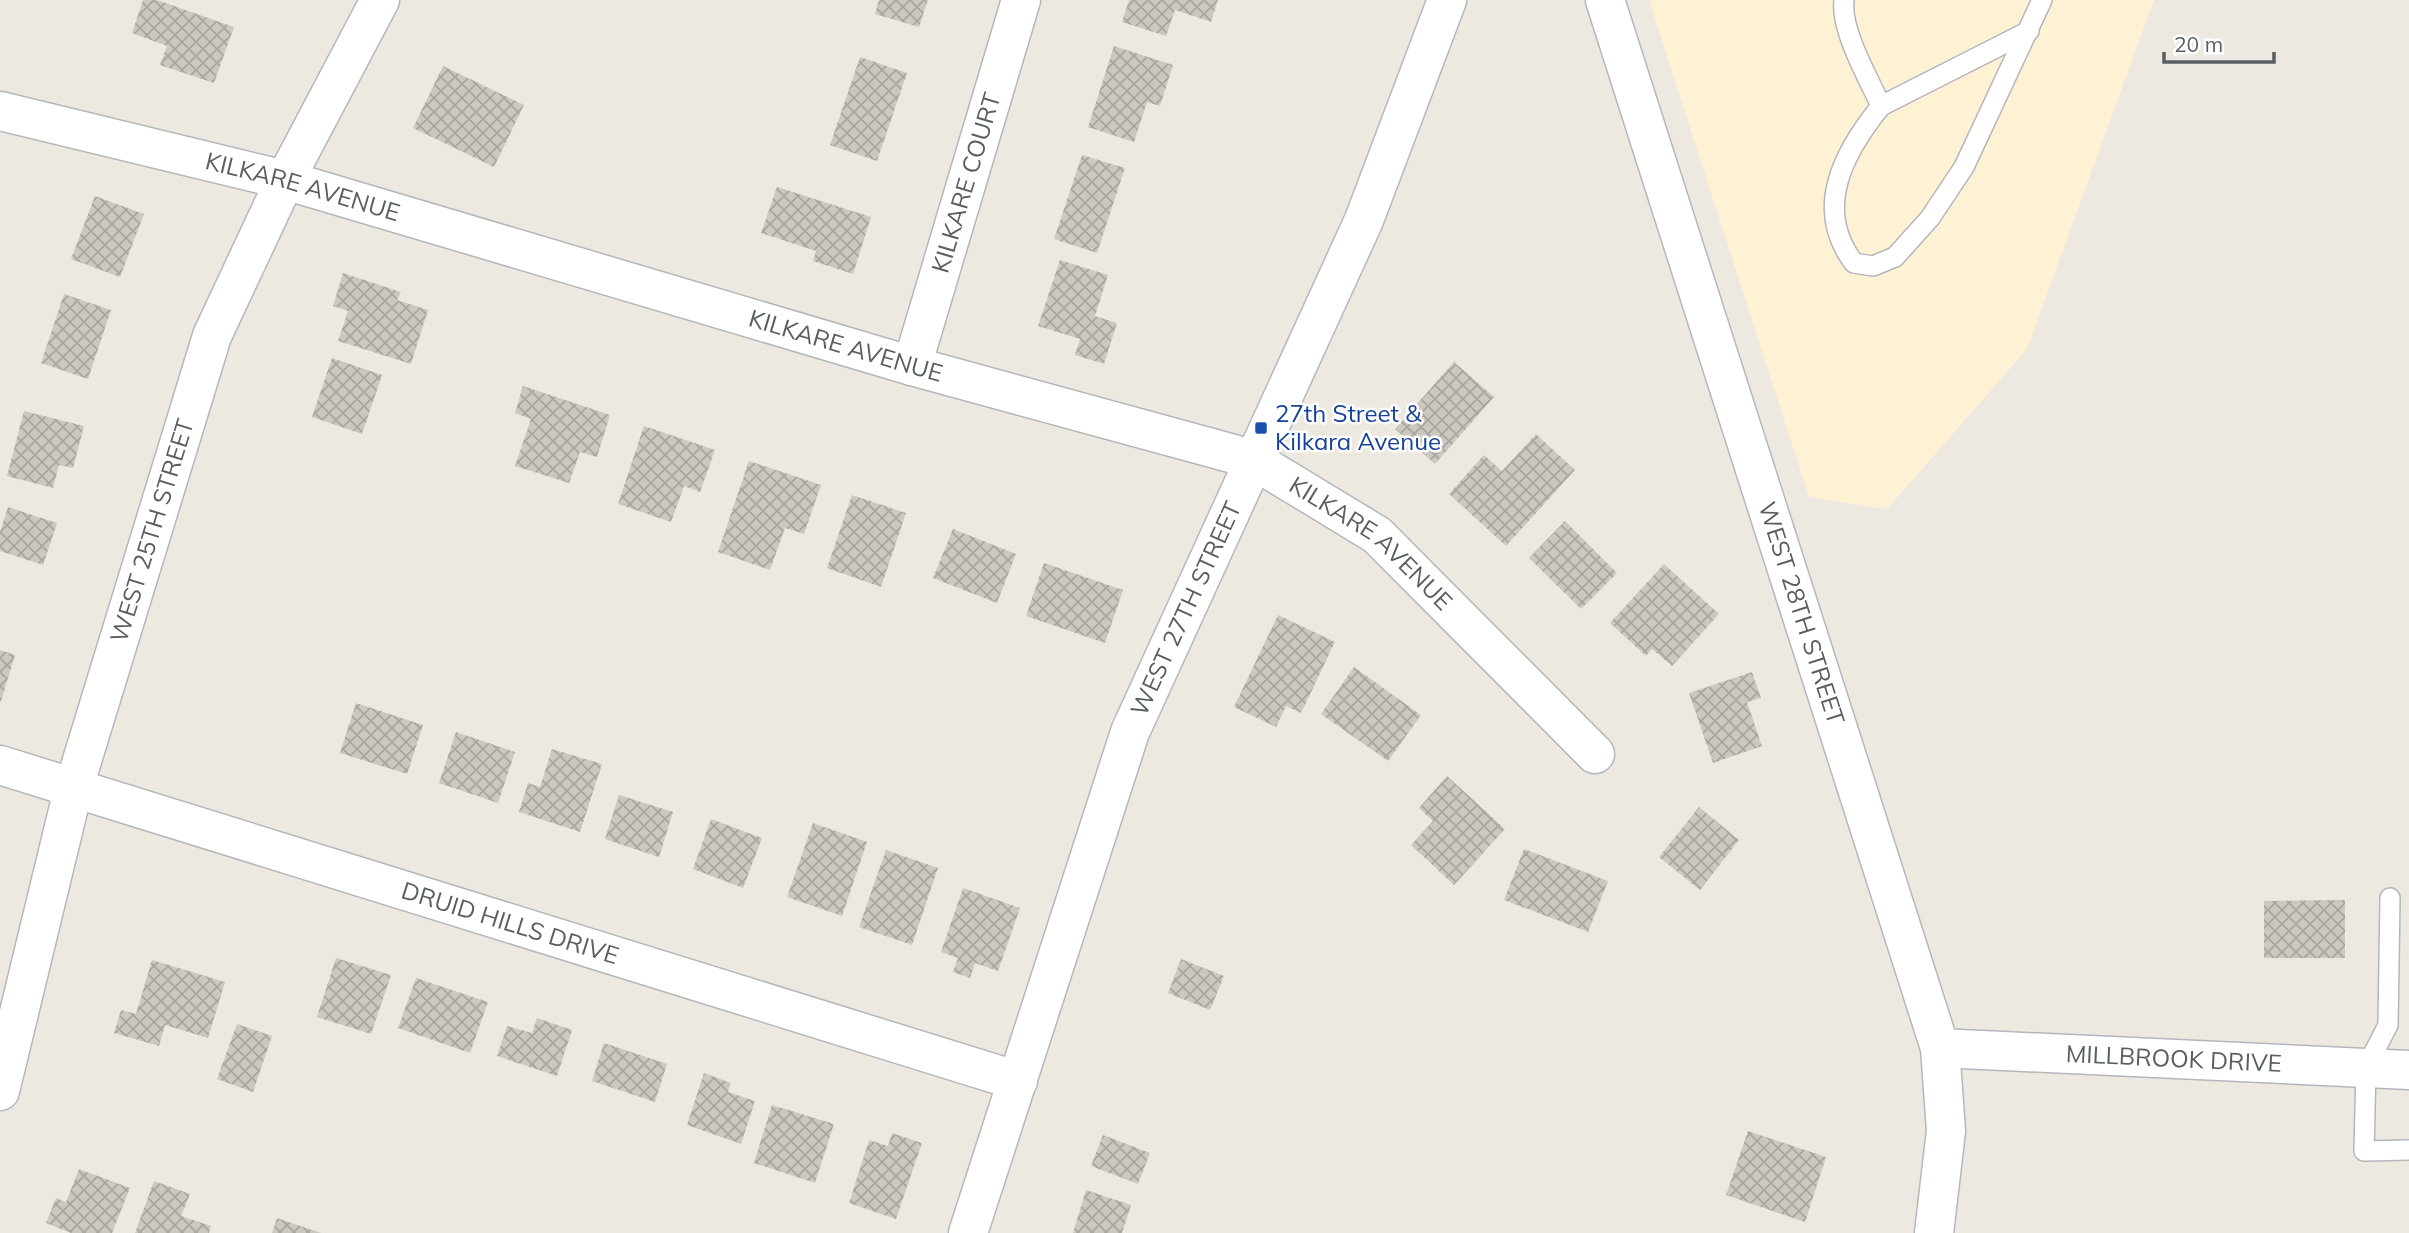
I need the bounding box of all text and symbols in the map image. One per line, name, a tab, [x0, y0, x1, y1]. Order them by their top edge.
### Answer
scale bar	[2164, 21, 2274, 65]
text: 20 m	[2174, 31, 2223, 57]
street label: KILKARE COURT	[925, 89, 1007, 276]
street label: KILKARE AVENUE	[202, 145, 404, 227]
street label: KILKARE AVENUE	[746, 302, 946, 388]
place label: 27th Street & Kilkara Avenue	[1275, 398, 1441, 456]
street label: WEST 25TH STREET	[103, 415, 200, 646]
marker: 27th Street & Kilkara Avenue	[1253, 420, 1269, 436]
street label: KILKARE AVENUE	[1284, 469, 1459, 616]
street label: WEST 27TH STREET	[1124, 496, 1247, 720]
street label: WEST 28TH STREET	[1752, 498, 1852, 729]
street label: DRUID HILLS DRIVE	[398, 875, 623, 970]
street label: MILLBROOK DRIVE	[2065, 1038, 2282, 1078]

